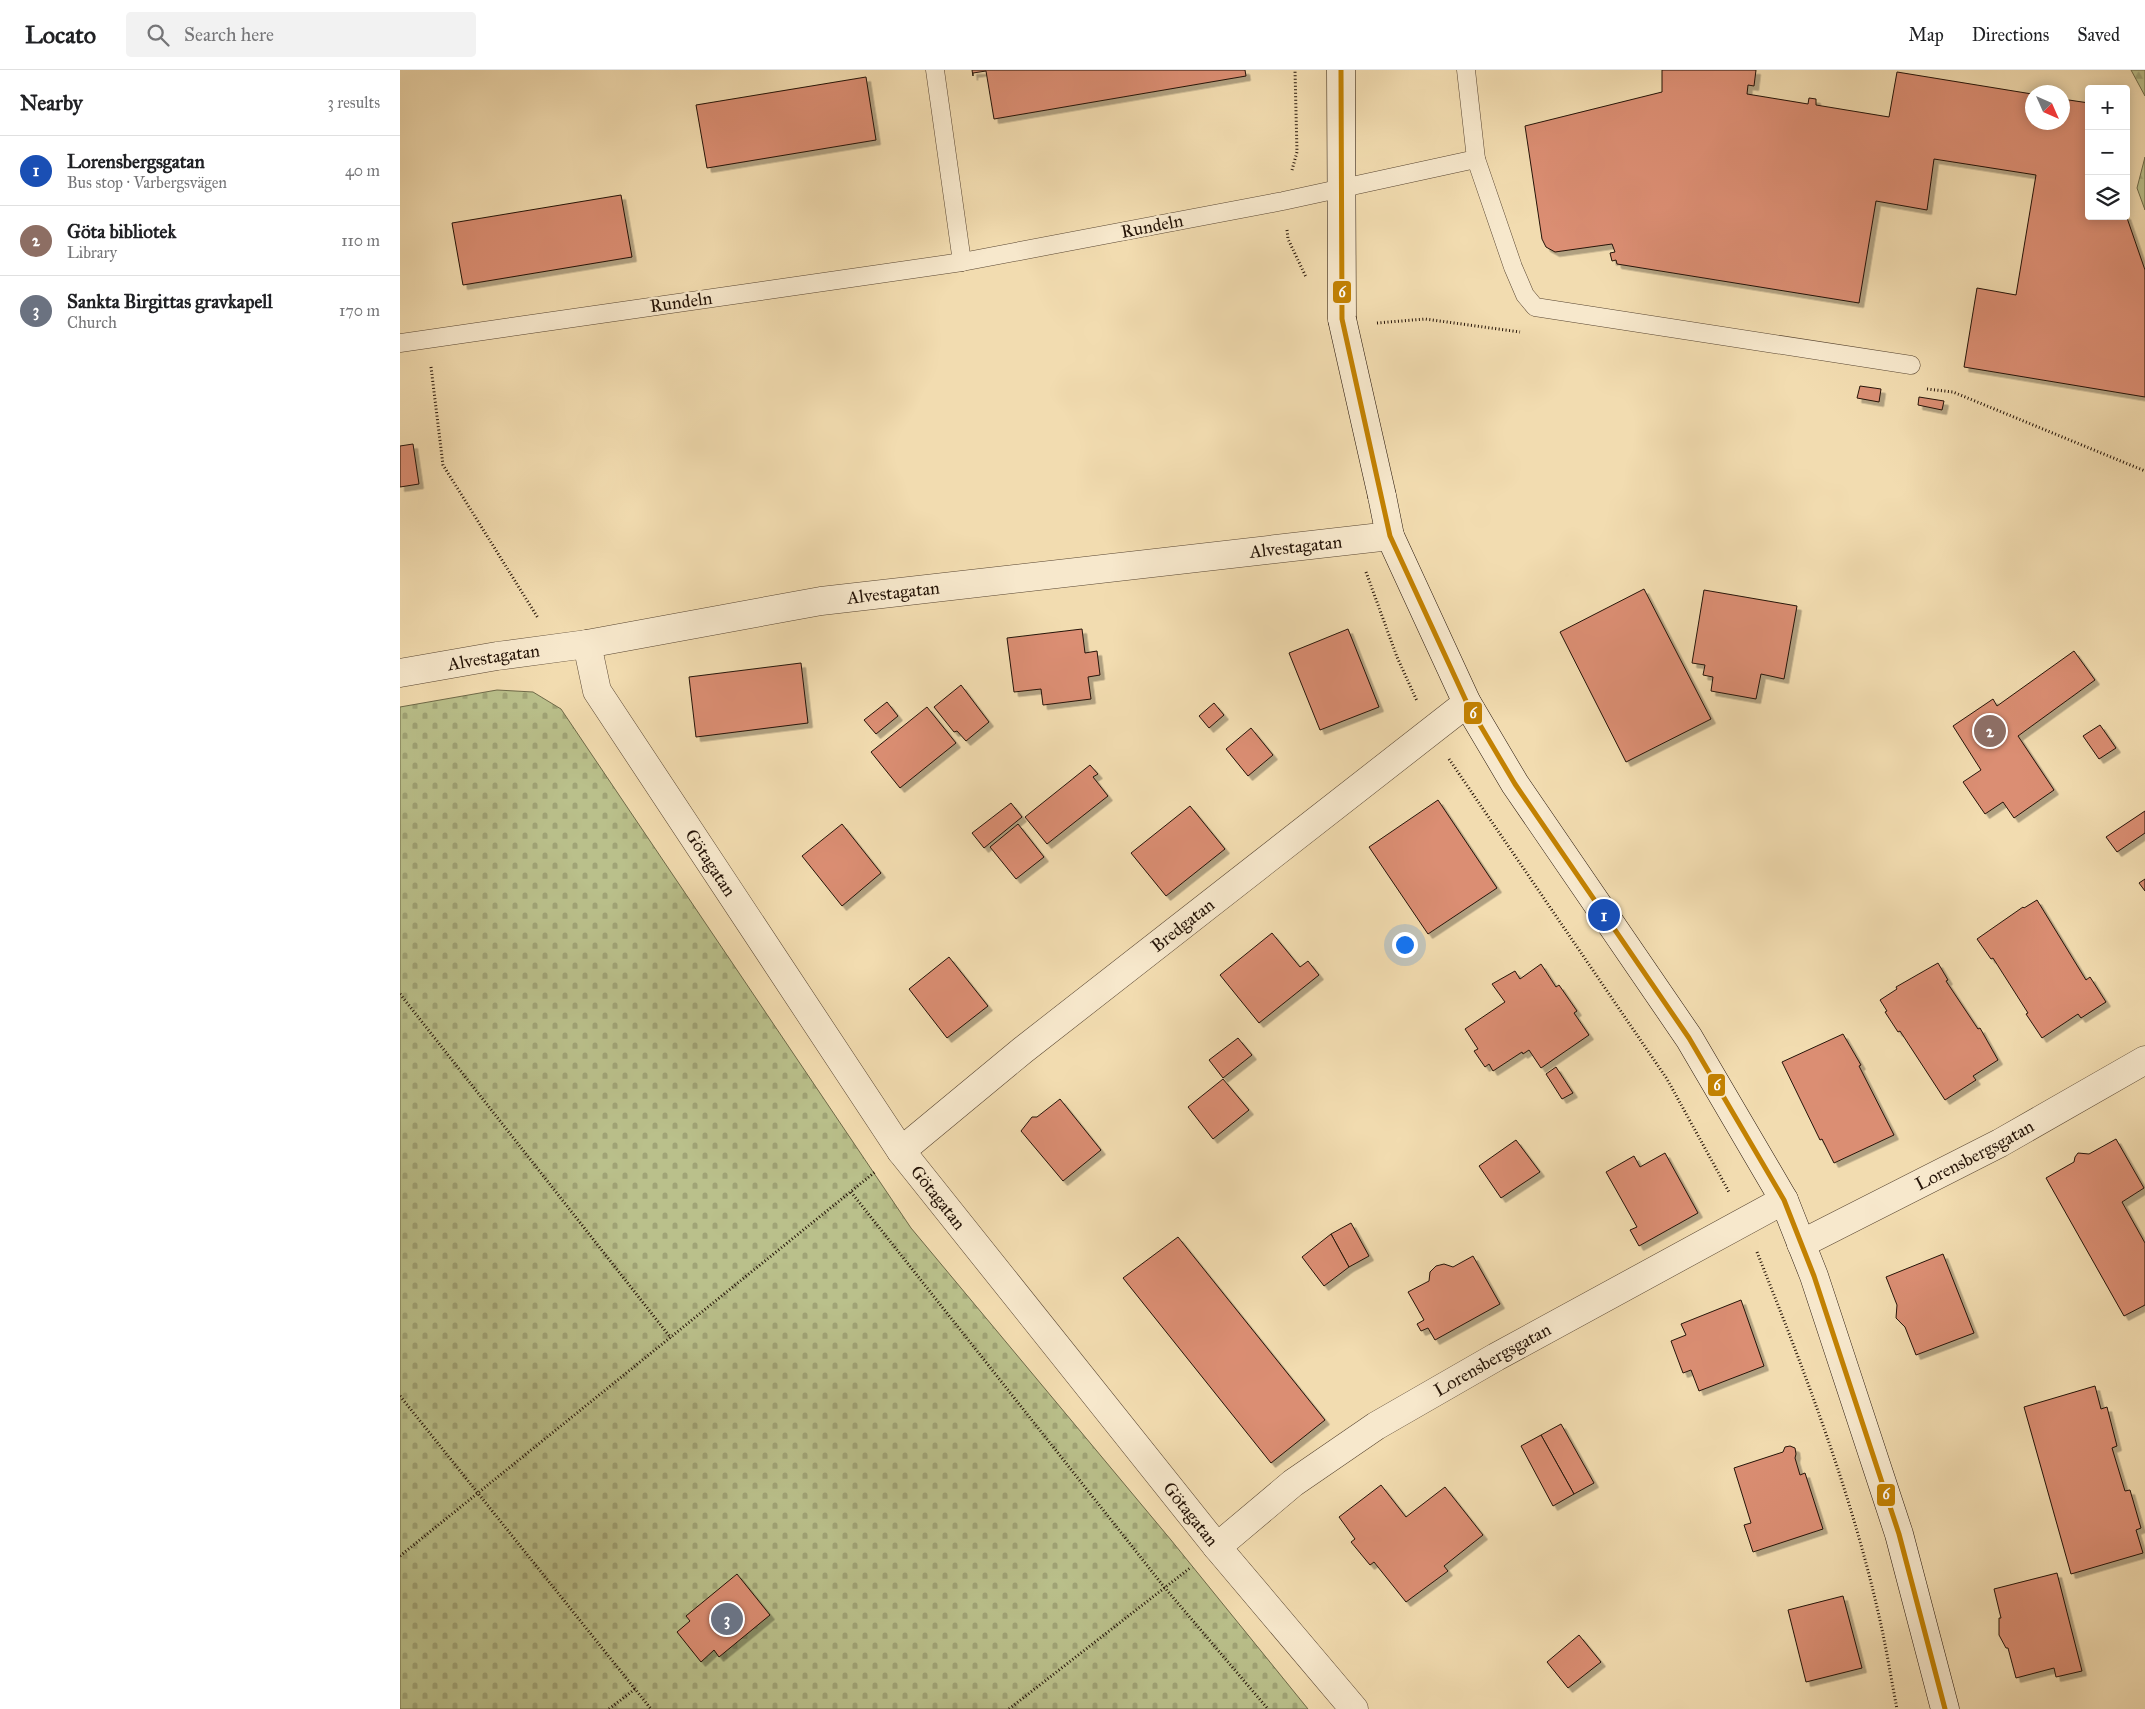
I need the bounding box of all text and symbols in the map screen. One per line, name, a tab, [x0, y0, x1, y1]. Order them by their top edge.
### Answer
search box	[126, 12, 476, 57]
text: Locato	[25, 20, 96, 50]
icon: search	[144, 21, 172, 49]
text: Search here	[184, 23, 274, 46]
text: Map	[1908, 24, 1944, 46]
text: Directions	[1972, 24, 2049, 46]
text: Saved	[2077, 24, 2120, 46]
north arrow	[2025, 85, 2070, 130]
map controls	[2085, 85, 2130, 220]
button: +	[2085, 85, 2130, 130]
text: Nearby	[20, 90, 83, 116]
text: 3 results	[327, 93, 380, 112]
button: −	[2085, 130, 2130, 175]
text: Lorensbergsgatan	[67, 150, 205, 173]
text: 1	[33, 161, 39, 180]
text: 40 m	[345, 161, 380, 180]
text: Bus stop · Varbergsvägen	[67, 173, 227, 192]
button: layers	[2085, 175, 2130, 220]
street label: Rundeln	[1119, 209, 1185, 243]
text: Göta bibliotek	[67, 220, 176, 243]
text: 2	[32, 231, 40, 250]
text: 110 m	[341, 231, 380, 250]
text: Library	[67, 243, 117, 262]
line badge: 6	[1332, 280, 1352, 304]
text: 6	[1338, 284, 1346, 301]
street label: Rundeln	[648, 287, 714, 317]
text: Sankta Birgittas gravkapell	[67, 290, 273, 313]
text: 3	[33, 301, 39, 320]
text: 170 m	[339, 301, 380, 320]
text: Church	[67, 313, 117, 332]
street label: Alvestagatan	[1247, 531, 1343, 563]
street label: Alvestagatan	[845, 576, 941, 609]
street label: Alvestagatan	[445, 639, 541, 676]
line badge: 6	[1463, 701, 1483, 725]
text: 6	[1469, 705, 1477, 722]
pin: 2	[1974, 712, 2006, 750]
street label: Götagatan	[680, 825, 741, 901]
street label: Bredgatan	[1146, 893, 1219, 957]
pin: 1	[1588, 896, 1620, 934]
your location	[1392, 932, 1418, 958]
line badge: 6	[1707, 1073, 1726, 1097]
text: 6	[1713, 1077, 1721, 1094]
street label: Lorensbergsgatan	[1912, 1115, 2038, 1195]
street label: Götagatan	[906, 1161, 971, 1234]
street label: Lorensbergsgatan	[1430, 1318, 1555, 1401]
street label: Götagatan	[1158, 1478, 1223, 1551]
line badge: 6	[1876, 1483, 1896, 1507]
text: 6	[1882, 1486, 1890, 1503]
pin: 3	[711, 1600, 743, 1638]

